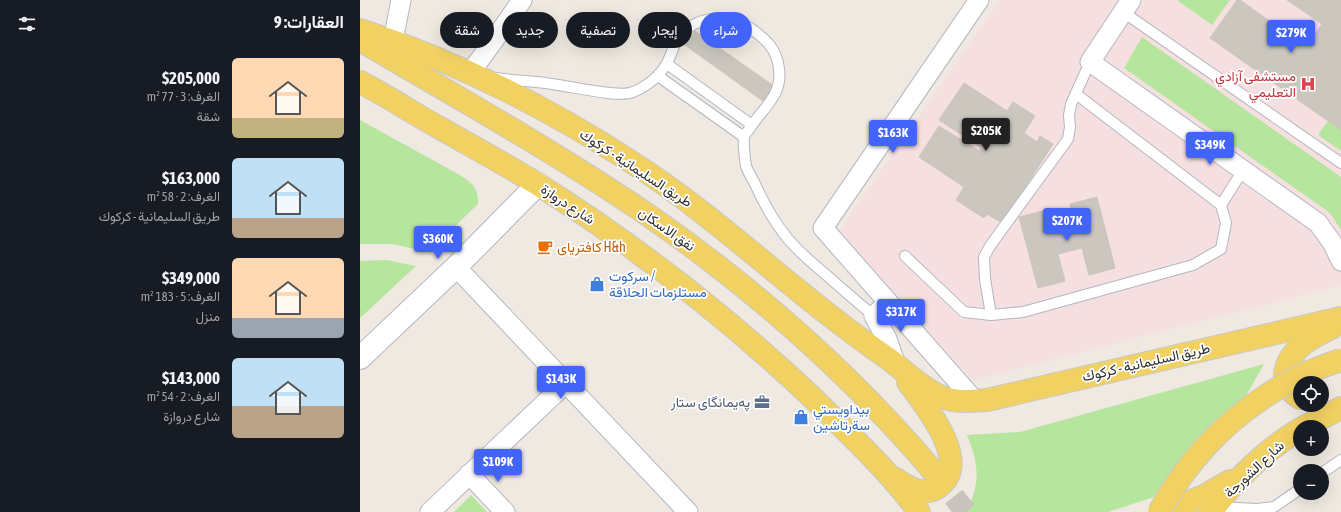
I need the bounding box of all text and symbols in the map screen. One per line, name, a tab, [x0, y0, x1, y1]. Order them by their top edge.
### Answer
text: العقارات: 9	[274, 12, 344, 32]
chip: شقة	[440, 12, 494, 48]
chip: جديد	[502, 12, 558, 48]
chip: تصفية	[566, 12, 630, 48]
chip: إيجار	[638, 12, 692, 48]
chip: شراء	[700, 12, 752, 48]
icon: filters	[16, 13, 38, 35]
pin: $279K	[1263, 20, 1319, 54]
text: $279K	[1276, 25, 1306, 40]
text: $205,000	[162, 68, 220, 88]
place label: مستشفى آزادي التعليمي	[1215, 68, 1296, 104]
icon: home	[264, 74, 312, 122]
hospital icon: مستشفى آزادي التعليمي	[1299, 75, 1317, 93]
text: الغرف: 3 · 77 m²	[147, 89, 220, 104]
text: شقة	[197, 109, 220, 124]
pin: $205K	[958, 118, 1014, 152]
pin: $163K	[865, 120, 921, 154]
text: $205K	[971, 123, 1001, 138]
text: $163K	[878, 125, 908, 140]
street label: طريق السليمانية - كركوك	[576, 126, 695, 211]
pin: $349K	[1182, 132, 1238, 166]
text: $349K	[1195, 137, 1225, 152]
text: $163,000	[162, 168, 220, 188]
icon: home	[264, 174, 312, 222]
street label: شارع دروازة	[536, 181, 598, 230]
text: الغرف: 2 · 58 m²	[147, 189, 220, 204]
street label: نفق الاسكان	[635, 204, 698, 255]
pin: $207K	[1039, 208, 1095, 242]
text: طريق السليمانية - كركوك	[99, 209, 220, 224]
text: $207K	[1052, 213, 1082, 228]
pin: $360K	[410, 226, 466, 260]
text: $360K	[423, 231, 453, 246]
cafe icon: کافتریای H&h	[536, 238, 554, 256]
place label: کافتریای H&h	[557, 239, 626, 256]
text: $349,000	[162, 268, 220, 288]
place label: سركوت / مستلزمات الحلاقة	[609, 268, 707, 301]
icon: home	[264, 274, 312, 322]
shop icon: سركوت / مستلزمات الحلاقة	[588, 275, 606, 293]
text: الغرف: 5 · 183 m²	[141, 289, 220, 304]
pin: $317K	[873, 299, 929, 333]
text: $317K	[886, 304, 916, 319]
text: منزل	[196, 309, 220, 324]
street label: طريق السليمانية - كركوك	[1081, 340, 1212, 385]
pin: $143K	[533, 366, 589, 400]
text: $143,000	[162, 368, 220, 388]
text: $143K	[546, 371, 576, 386]
icon: home	[264, 374, 312, 422]
map controls	[1293, 376, 1329, 500]
button: locate	[1293, 376, 1329, 412]
text: الغرف: 2 · 54 m²	[147, 389, 220, 404]
office icon: پەیمانگای ستار	[753, 393, 771, 411]
place label: پەیمانگای ستار	[670, 394, 750, 412]
place label: بيداويستي سةرتاشين	[813, 401, 870, 434]
shop icon: بيداويستي سةرتاشين	[792, 408, 810, 426]
text: شارع دروازة	[163, 409, 220, 424]
button: +	[1293, 420, 1329, 456]
street label: شارع الشورجة	[1221, 437, 1289, 503]
pin: $109K	[470, 449, 526, 483]
text: $109K	[483, 454, 513, 469]
button: −	[1293, 464, 1329, 500]

